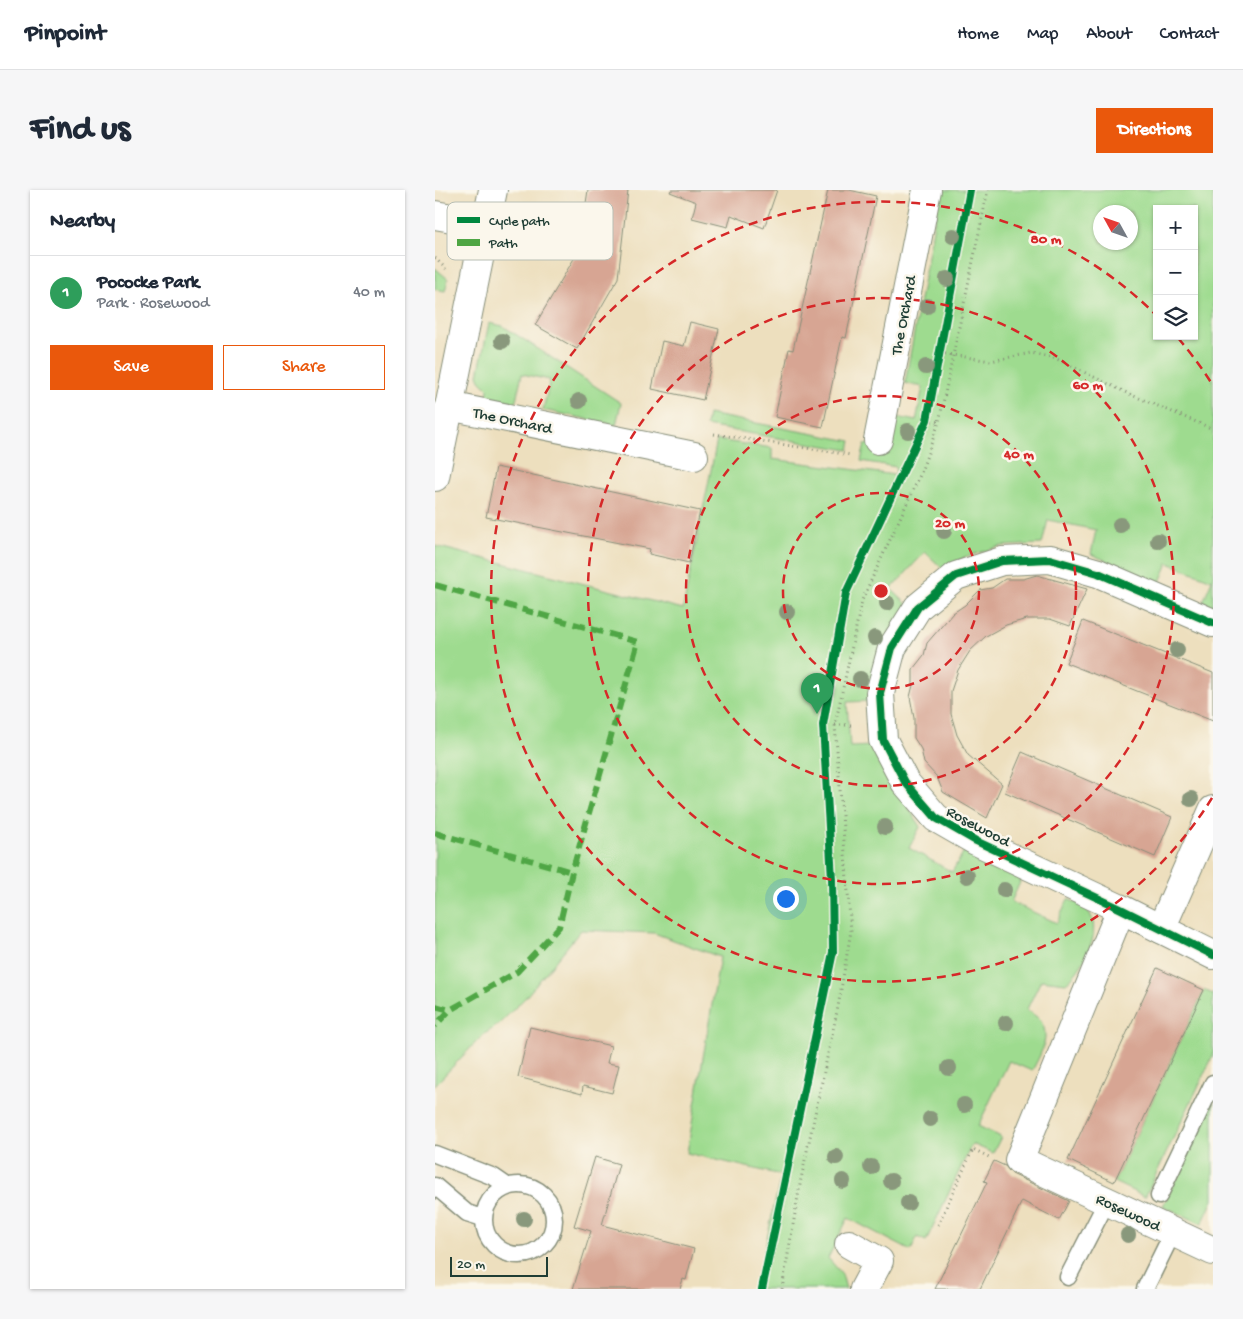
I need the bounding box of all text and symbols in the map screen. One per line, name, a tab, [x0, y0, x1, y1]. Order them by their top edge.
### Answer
text: Pinpoint	[25, 20, 106, 49]
text: Home	[957, 24, 999, 45]
text: Map	[1027, 24, 1058, 45]
text: About	[1086, 24, 1132, 45]
text: Contact	[1160, 24, 1218, 45]
button: Directions	[1096, 108, 1213, 153]
text: Find us	[30, 110, 130, 151]
legend	[447, 202, 613, 260]
north arrow	[1093, 205, 1138, 250]
map controls	[1153, 205, 1198, 340]
button: +	[1153, 205, 1198, 250]
text: Nearby	[50, 210, 115, 235]
text: Cycle path	[489, 214, 550, 231]
text: 80 m	[1031, 231, 1062, 249]
text: Path	[488, 236, 518, 253]
button: −	[1153, 250, 1198, 295]
text: Pococke Park	[97, 272, 199, 295]
street label: The Orchard	[888, 273, 923, 358]
text: 1	[63, 284, 69, 303]
text: 40 m	[353, 284, 385, 303]
text: Park · Rosewood	[97, 295, 209, 314]
button: layers	[1153, 295, 1198, 340]
button: Save	[50, 345, 213, 390]
button: Share	[223, 345, 385, 390]
text: 60 m	[1073, 377, 1104, 395]
street label: The Orchard	[470, 405, 555, 440]
text: 40 m	[1003, 446, 1034, 464]
text: 20 m	[935, 515, 965, 533]
centre of rings	[872, 582, 890, 600]
pin: 1	[801, 673, 833, 714]
street label: Rosewood	[942, 803, 1014, 853]
your location	[773, 886, 799, 912]
street label: Rosewood	[1092, 1191, 1164, 1238]
scale bar	[450, 1254, 547, 1277]
text: 20 m	[457, 1257, 485, 1274]

